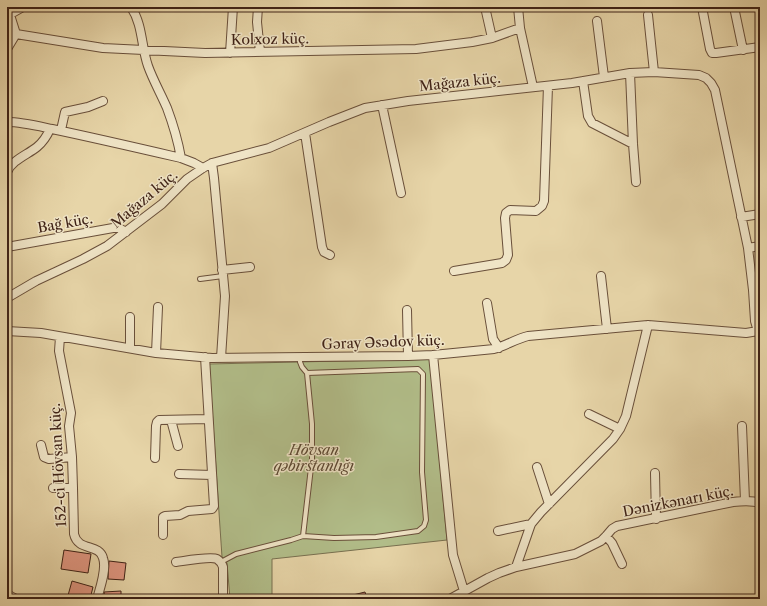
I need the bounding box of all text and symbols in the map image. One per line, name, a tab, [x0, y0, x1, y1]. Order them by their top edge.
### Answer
street label: Kolxoz küç.	[231, 29, 309, 49]
street label: Mağaza küç.	[418, 69, 502, 95]
street label: Mağaza küç.	[107, 166, 181, 232]
street label: Bağ küç.	[36, 209, 94, 237]
street label: Gəray Əsədov küç.	[321, 331, 445, 353]
street label: 152-ci Hövsan küç.	[46, 403, 70, 527]
park label: Hövsan qəbirstanlığı	[274, 441, 355, 475]
street label: Dənizkənarı küç.	[621, 481, 735, 521]

